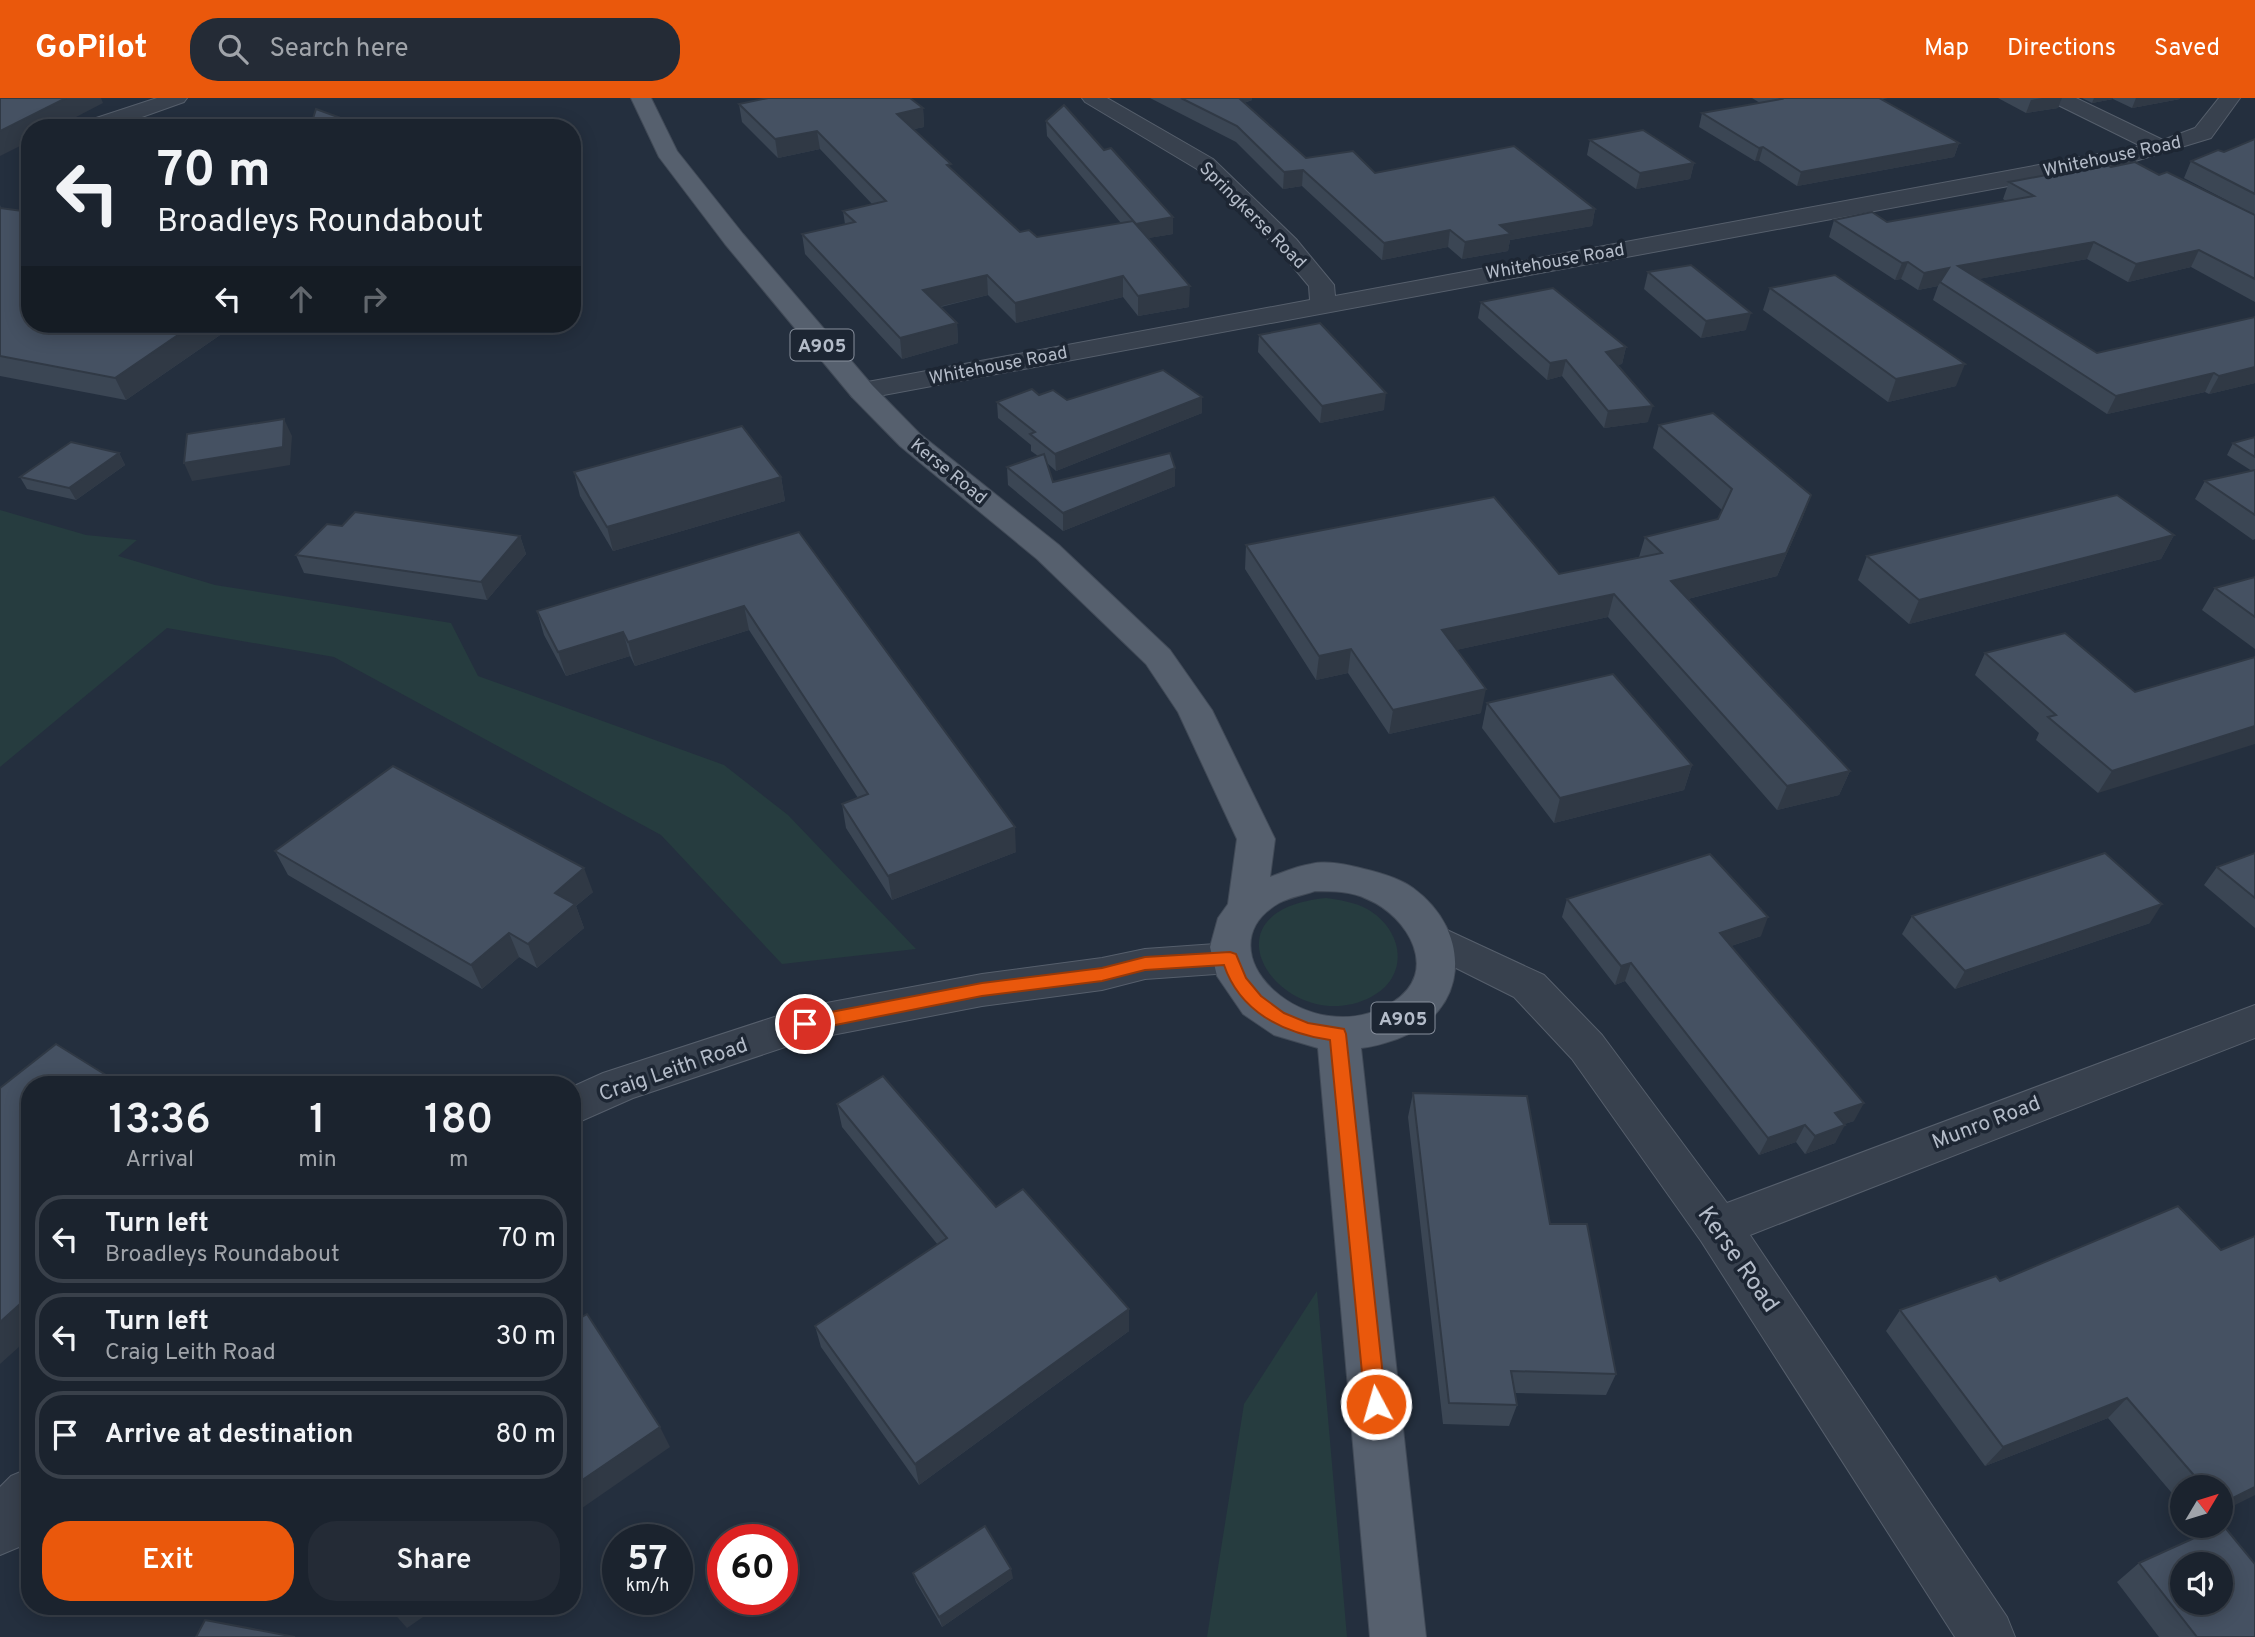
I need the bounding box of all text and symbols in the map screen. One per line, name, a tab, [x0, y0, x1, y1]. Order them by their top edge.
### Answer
search box	[190, 18, 680, 81]
text: GoPilot	[35, 28, 148, 70]
icon: search	[214, 30, 252, 68]
text: Search here	[270, 33, 408, 66]
text: Map	[1924, 34, 1969, 64]
text: Directions	[2007, 34, 2116, 64]
text: Saved	[2154, 34, 2220, 64]
street label: Whitehouse Road	[2041, 132, 2183, 183]
text: 70 m	[157, 142, 271, 204]
icon: left	[42, 147, 133, 238]
street label: Springkerse Road	[1193, 158, 1310, 275]
text: Broadleys Roundabout	[157, 203, 483, 243]
street label: Whitehouse Road	[1484, 239, 1626, 286]
icon: left	[209, 280, 247, 318]
icon: ahead	[282, 280, 320, 318]
icon: right	[355, 280, 393, 318]
road number: A905	[790, 330, 854, 360]
street label: Whitehouse Road	[927, 342, 1069, 391]
street label: Kerse Road	[905, 434, 991, 510]
pin	[775, 994, 835, 1054]
road number: A905	[1372, 1002, 1434, 1034]
icon: arrive	[786, 1005, 824, 1043]
street label: Craig Leith Road	[595, 1032, 752, 1109]
street label: Munro Road	[1929, 1090, 2045, 1156]
text: 13:36	[108, 1095, 211, 1148]
text: 1	[309, 1095, 326, 1148]
text: 180	[424, 1095, 493, 1148]
text: Arrival	[125, 1146, 194, 1175]
text: min	[298, 1146, 337, 1175]
text: m	[449, 1146, 469, 1175]
street label: Kerse Road	[1690, 1201, 1785, 1319]
text: Turn left	[105, 1208, 209, 1241]
icon: left	[46, 1220, 84, 1258]
text: 70 m	[498, 1223, 556, 1256]
text: Broadleys Roundabout	[105, 1241, 340, 1270]
text: Turn left	[105, 1306, 209, 1339]
icon: left	[46, 1318, 84, 1356]
text: 30 m	[496, 1321, 556, 1354]
text: Craig Leith Road	[105, 1339, 276, 1368]
position arrow	[1339, 1367, 1413, 1441]
icon: arrive	[46, 1416, 84, 1454]
text: Arrive at destination	[105, 1419, 353, 1452]
text: 80 m	[496, 1419, 556, 1452]
north arrow	[2170, 1475, 2233, 1538]
map controls	[2170, 1475, 2233, 1615]
button: Exit	[42, 1521, 294, 1601]
button: Share	[308, 1521, 560, 1601]
speed limit sign: 60	[707, 1524, 798, 1615]
text: 57	[627, 1538, 668, 1582]
button: sound	[2170, 1552, 2233, 1615]
text: km/h	[626, 1575, 669, 1598]

